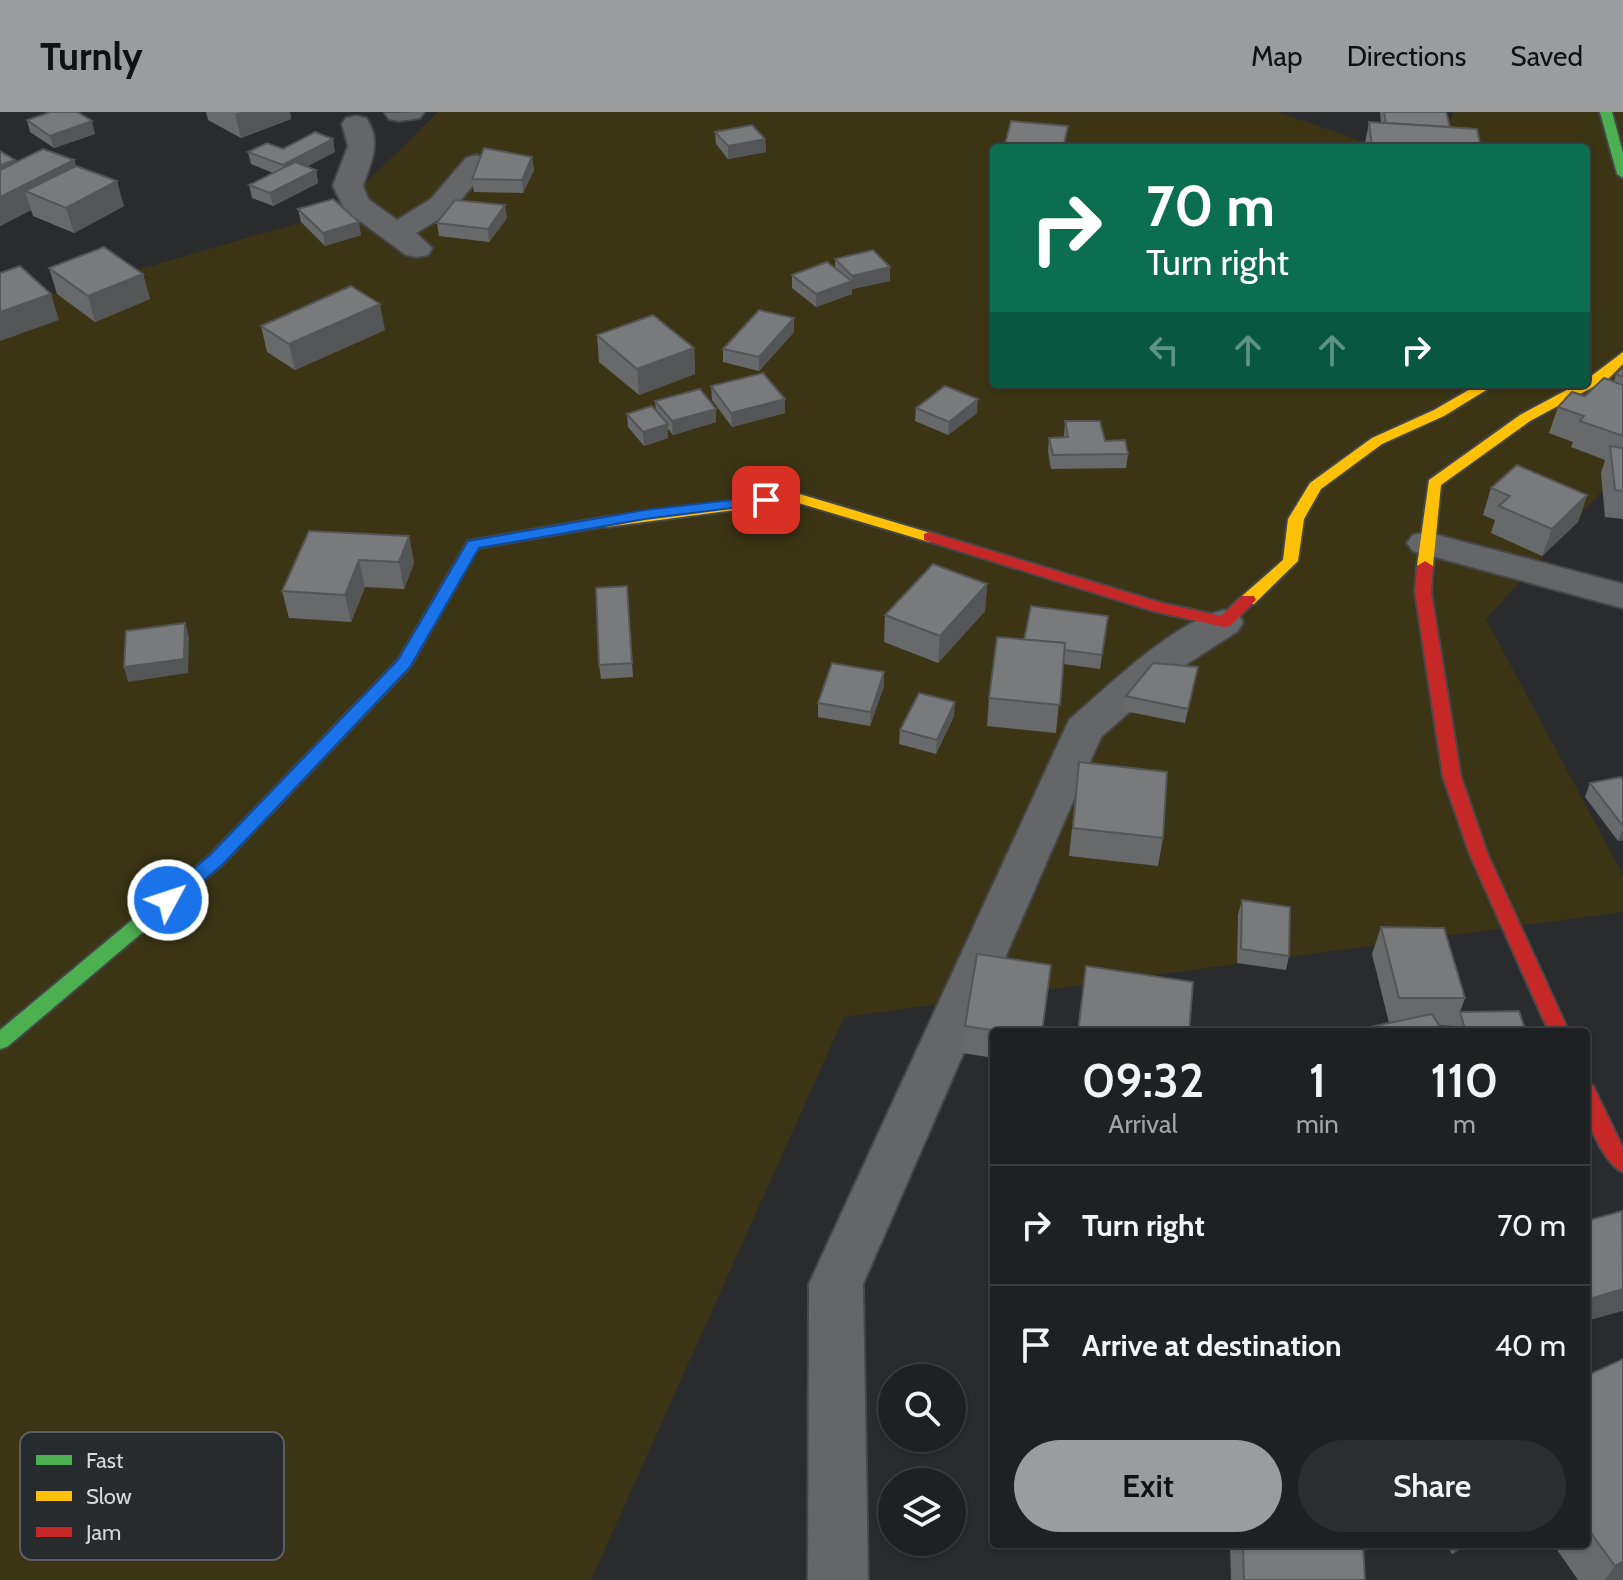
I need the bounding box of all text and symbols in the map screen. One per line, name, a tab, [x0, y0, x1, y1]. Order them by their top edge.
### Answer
text: Turnly	[40, 33, 143, 80]
text: Map	[1251, 39, 1303, 73]
text: Directions	[1347, 39, 1466, 73]
text: Saved	[1510, 39, 1583, 73]
text: 70 m	[1146, 172, 1275, 240]
icon: right	[1014, 176, 1118, 280]
text: Turn right	[1146, 240, 1289, 284]
icon: left	[1142, 328, 1186, 372]
icon: ahead	[1226, 328, 1270, 372]
icon: ahead	[1310, 328, 1354, 372]
icon: right	[1394, 328, 1438, 372]
pin	[732, 466, 800, 534]
icon: arrive	[744, 478, 788, 522]
position arrow	[126, 858, 210, 942]
text: 09:32	[1082, 1051, 1204, 1109]
text: 1	[1309, 1051, 1326, 1109]
text: 110	[1431, 1051, 1498, 1109]
text: Arrival	[1108, 1108, 1178, 1140]
text: min	[1296, 1108, 1339, 1140]
text: m	[1453, 1108, 1476, 1140]
icon: right	[1014, 1203, 1058, 1247]
text: Turn right	[1082, 1207, 1205, 1244]
text: 70 m	[1497, 1207, 1566, 1244]
icon: arrive	[1014, 1323, 1058, 1367]
text: Arrive at destination	[1082, 1327, 1342, 1364]
text: 40 m	[1495, 1327, 1566, 1364]
map controls	[878, 1364, 966, 1556]
button: search	[878, 1364, 966, 1452]
legend	[20, 1432, 284, 1560]
button: Exit	[1014, 1440, 1282, 1532]
button: Share	[1298, 1440, 1566, 1532]
text: Fast	[86, 1447, 124, 1474]
button: layers	[878, 1468, 966, 1556]
text: Slow	[86, 1483, 132, 1510]
text: Jam	[85, 1519, 121, 1546]

